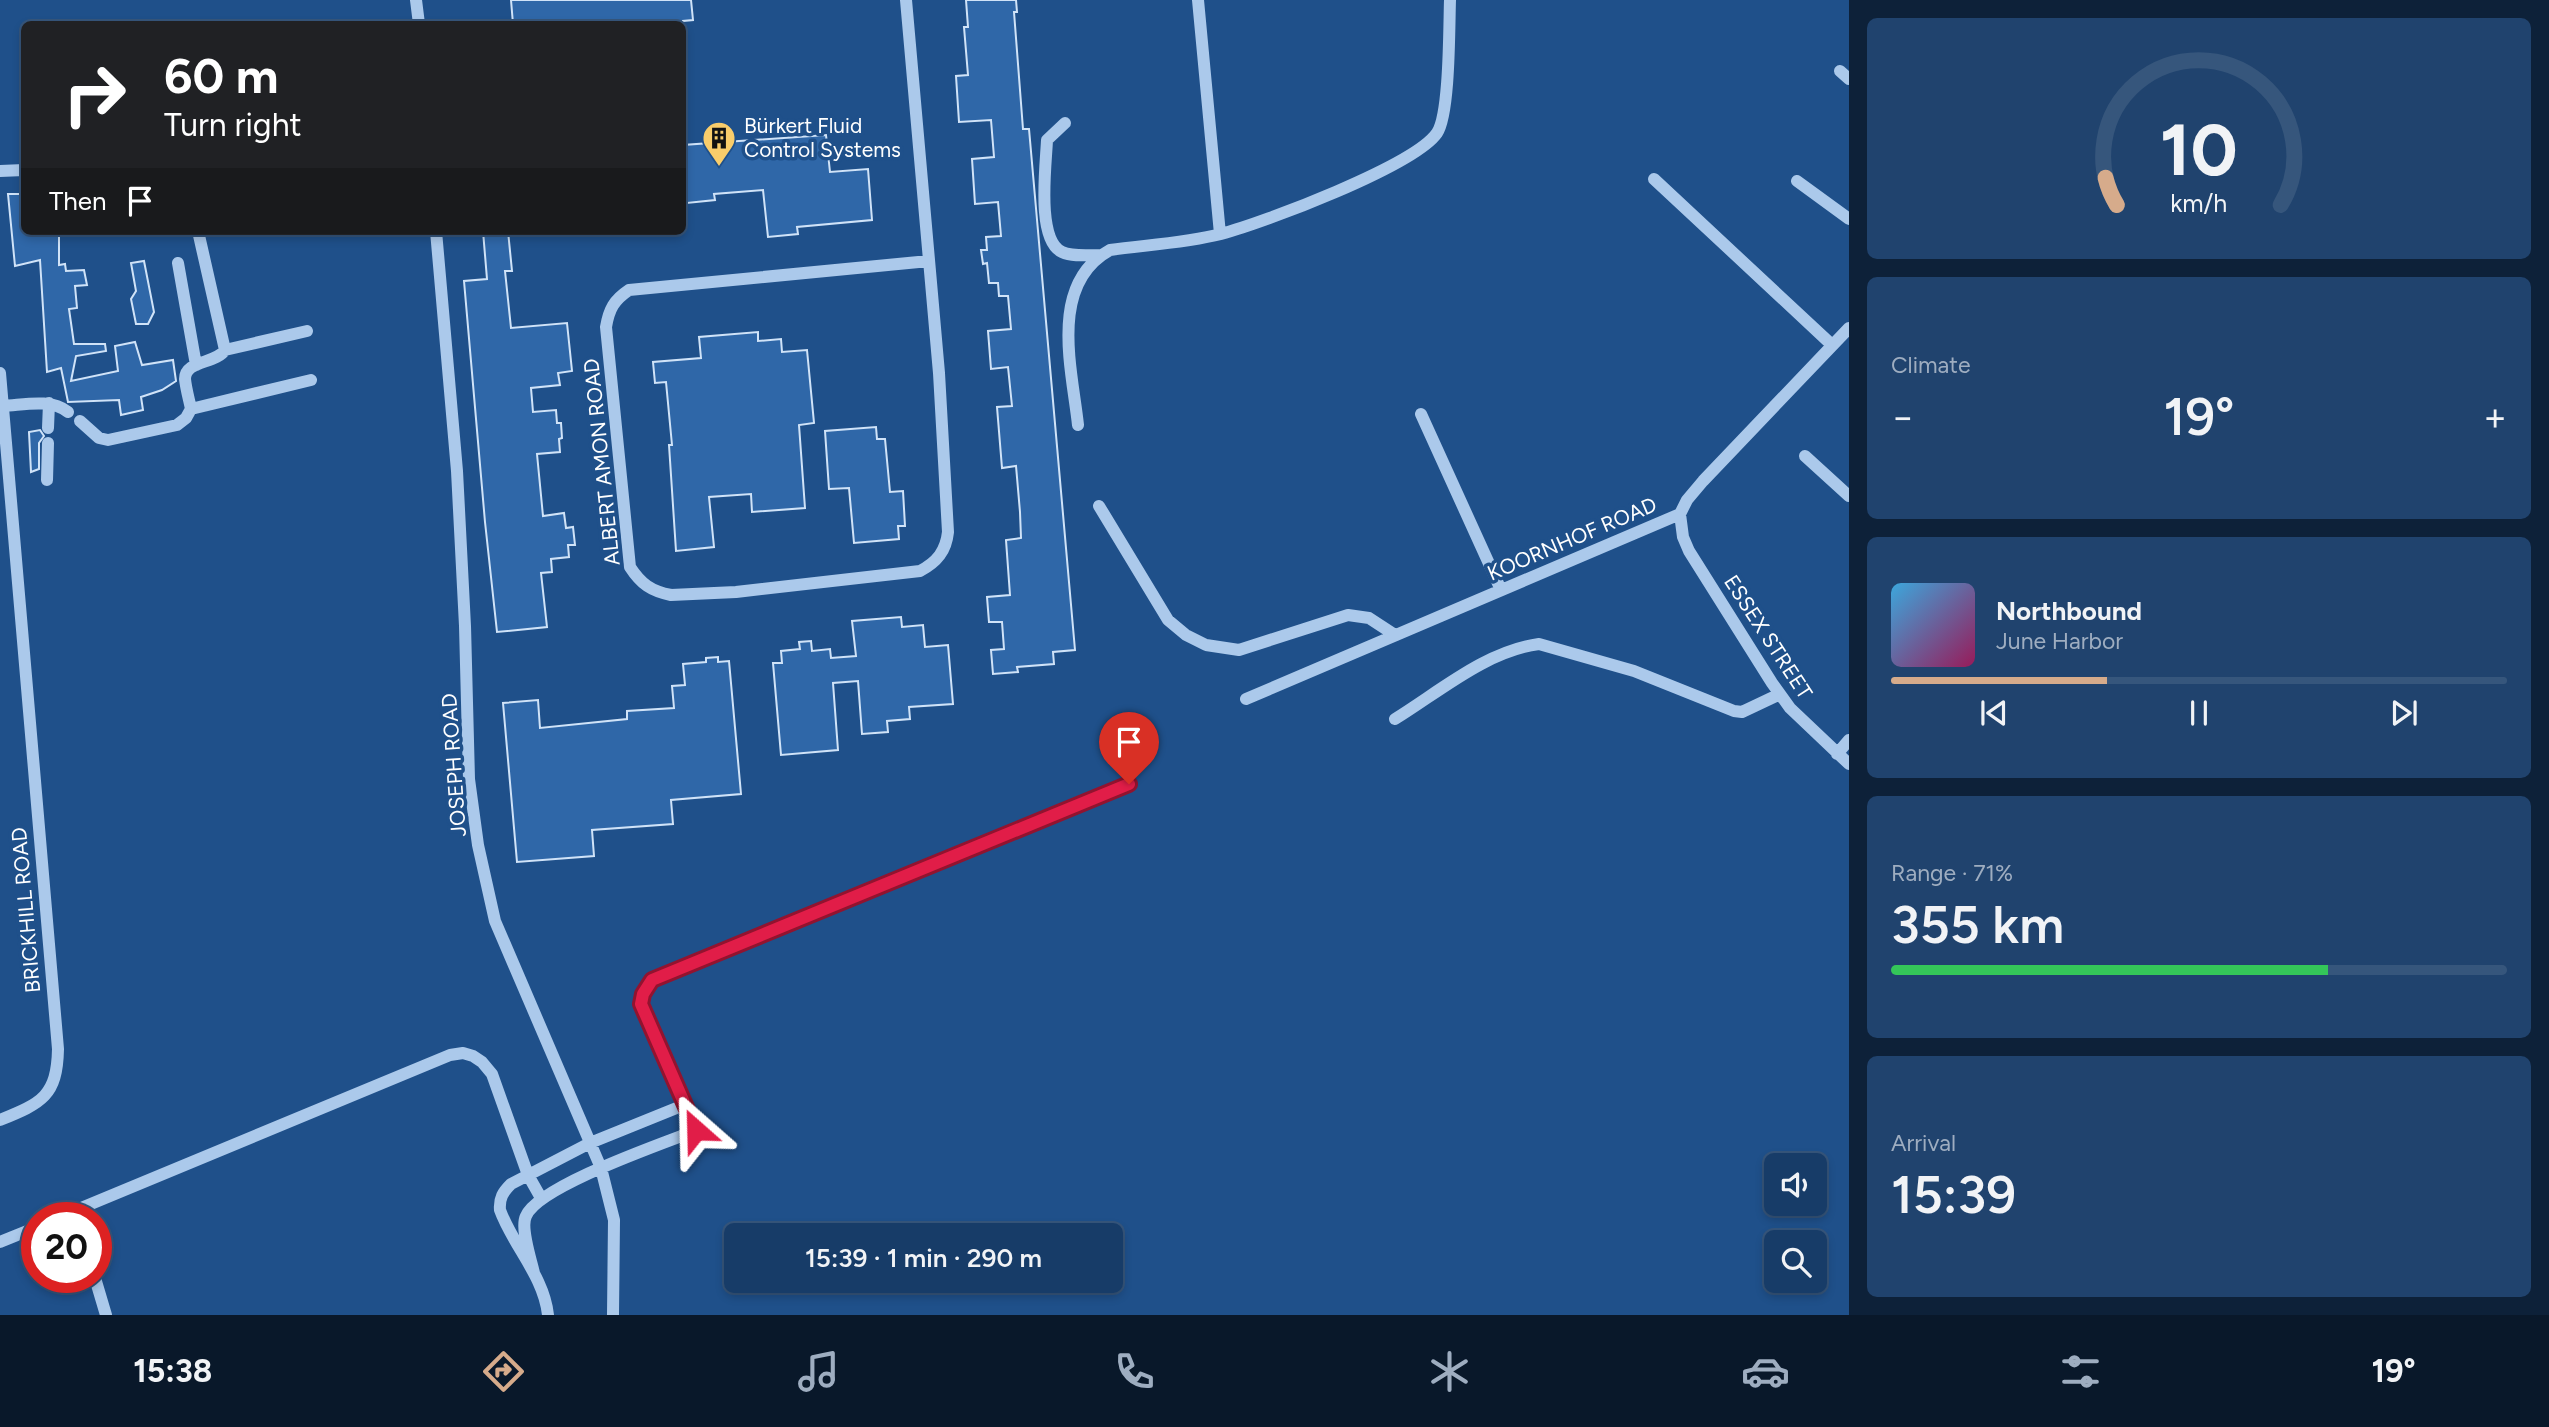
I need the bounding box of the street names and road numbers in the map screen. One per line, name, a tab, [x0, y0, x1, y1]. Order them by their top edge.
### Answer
street label: ALBERT AMON ROAD	[578, 357, 625, 567]
street label: KOORNHOF ROAD	[1483, 492, 1660, 586]
street label: ESSEX STREET	[1719, 570, 1818, 704]
street label: JOSEPH ROAD	[436, 693, 471, 838]
street label: BRICKHILL ROAD	[6, 826, 45, 994]

